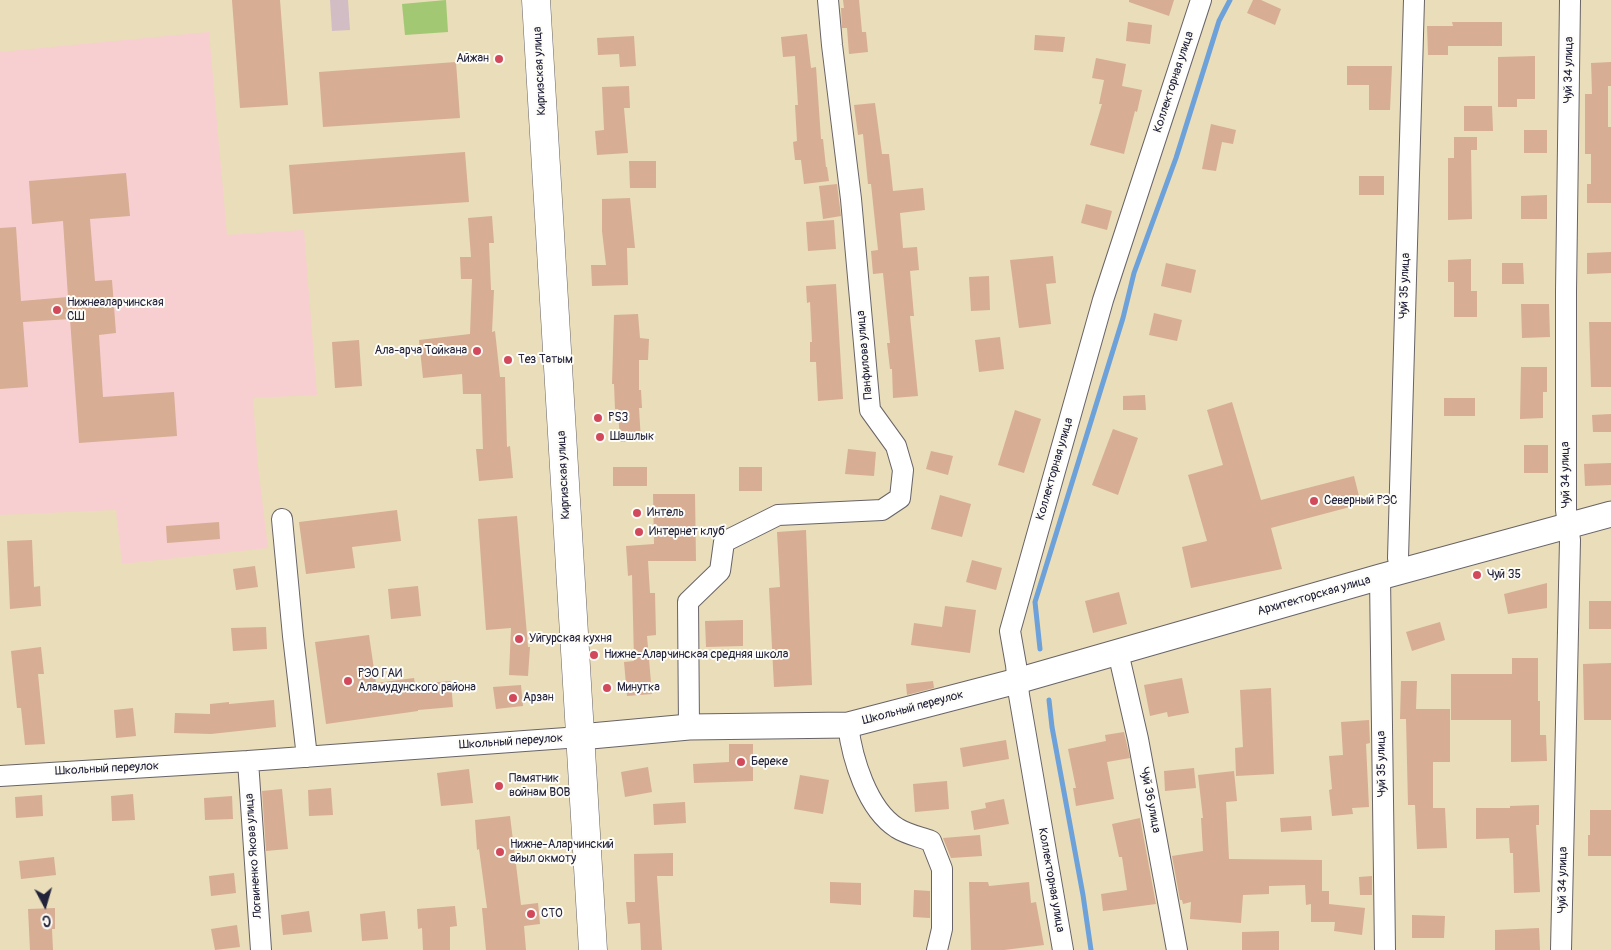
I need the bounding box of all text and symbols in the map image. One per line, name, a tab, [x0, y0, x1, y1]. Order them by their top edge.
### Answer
street label: Киргизская улица	[530, 26, 550, 116]
street label: Коллекторная улица	[1151, 29, 1197, 135]
street label: Чуй 34 улица	[1561, 36, 1577, 104]
place label: Айжан	[456, 52, 489, 66]
marker: Айжан	[493, 53, 505, 65]
street label: Чуй 35 улица	[1397, 253, 1413, 319]
place label: Нижнеаларчинская СШ	[67, 296, 164, 324]
marker: Нижнеаларчинская СШ	[51, 304, 63, 316]
street label: Панфилова улица	[854, 310, 876, 400]
place label: Ала-арча Тойкана	[375, 344, 467, 358]
marker: Ала-арча Тойкана	[471, 345, 483, 357]
place label: Тез Татым	[518, 353, 573, 367]
marker: Тез Татым	[502, 354, 514, 366]
place label: PS3	[608, 411, 628, 425]
marker: PS3	[592, 412, 604, 424]
street label: Коллекторная улица	[1033, 416, 1077, 522]
street label: Киргизская улица	[554, 430, 574, 520]
place label: Шашлык	[610, 430, 654, 444]
marker: Шашлык	[594, 431, 606, 443]
street label: Чуй 34 улица	[1558, 441, 1574, 509]
place label: Северный РЭС	[1324, 494, 1397, 508]
marker: Северный РЭС	[1308, 495, 1320, 507]
place label: Интель	[647, 506, 684, 520]
marker: Интель	[631, 507, 643, 519]
place label: Интернет клуб	[649, 525, 725, 539]
marker: Интернет клуб	[633, 526, 645, 538]
place label: Чуй 35	[1487, 568, 1521, 582]
marker: Чуй 35	[1471, 569, 1483, 581]
street label: Архитекторская улица	[1256, 573, 1372, 619]
place label: Уйгурская кухня	[529, 632, 612, 646]
marker: Уйгурская кухня	[513, 633, 525, 645]
place label: Нижне-Аларчинская средняя школа	[604, 648, 788, 662]
marker: Нижне-Аларчинская средняя школа	[588, 649, 600, 661]
place label: РЭО ГАИ Аламудунского района	[358, 667, 476, 695]
marker: РЭО ГАИ Аламудунского района	[342, 675, 354, 687]
place label: Минутка	[617, 681, 660, 695]
marker: Минутка	[601, 682, 613, 694]
street label: Школьный переулок	[861, 688, 965, 728]
place label: Арзан	[523, 691, 554, 705]
marker: Арзан	[507, 692, 519, 704]
street label: Школьный переулок	[459, 731, 563, 753]
street label: Чуй 35 улица	[1374, 731, 1390, 797]
place label: Береке	[751, 755, 788, 769]
marker: Береке	[735, 756, 747, 768]
street label: Школьный переулок	[55, 759, 159, 779]
street label: Чуй 36 улица	[1137, 766, 1163, 834]
place label: Памятник войнам ВОВ	[509, 772, 570, 800]
marker: Памятник войнам ВОВ	[493, 780, 505, 792]
street label: Логвиненко Якова улица	[242, 793, 266, 919]
street label: Коллекторная улица	[1035, 827, 1067, 933]
place label: Нижне-Аларчинский айыл окмоту	[510, 838, 614, 866]
marker: Нижне-Аларчинский айыл окмоту	[494, 846, 506, 858]
street label: Чуй 34 улица	[1555, 846, 1571, 914]
north arrow	[20, 880, 70, 930]
place label: СТО	[541, 907, 563, 921]
marker: СТО	[525, 908, 537, 920]
text: С	[41, 912, 52, 929]

